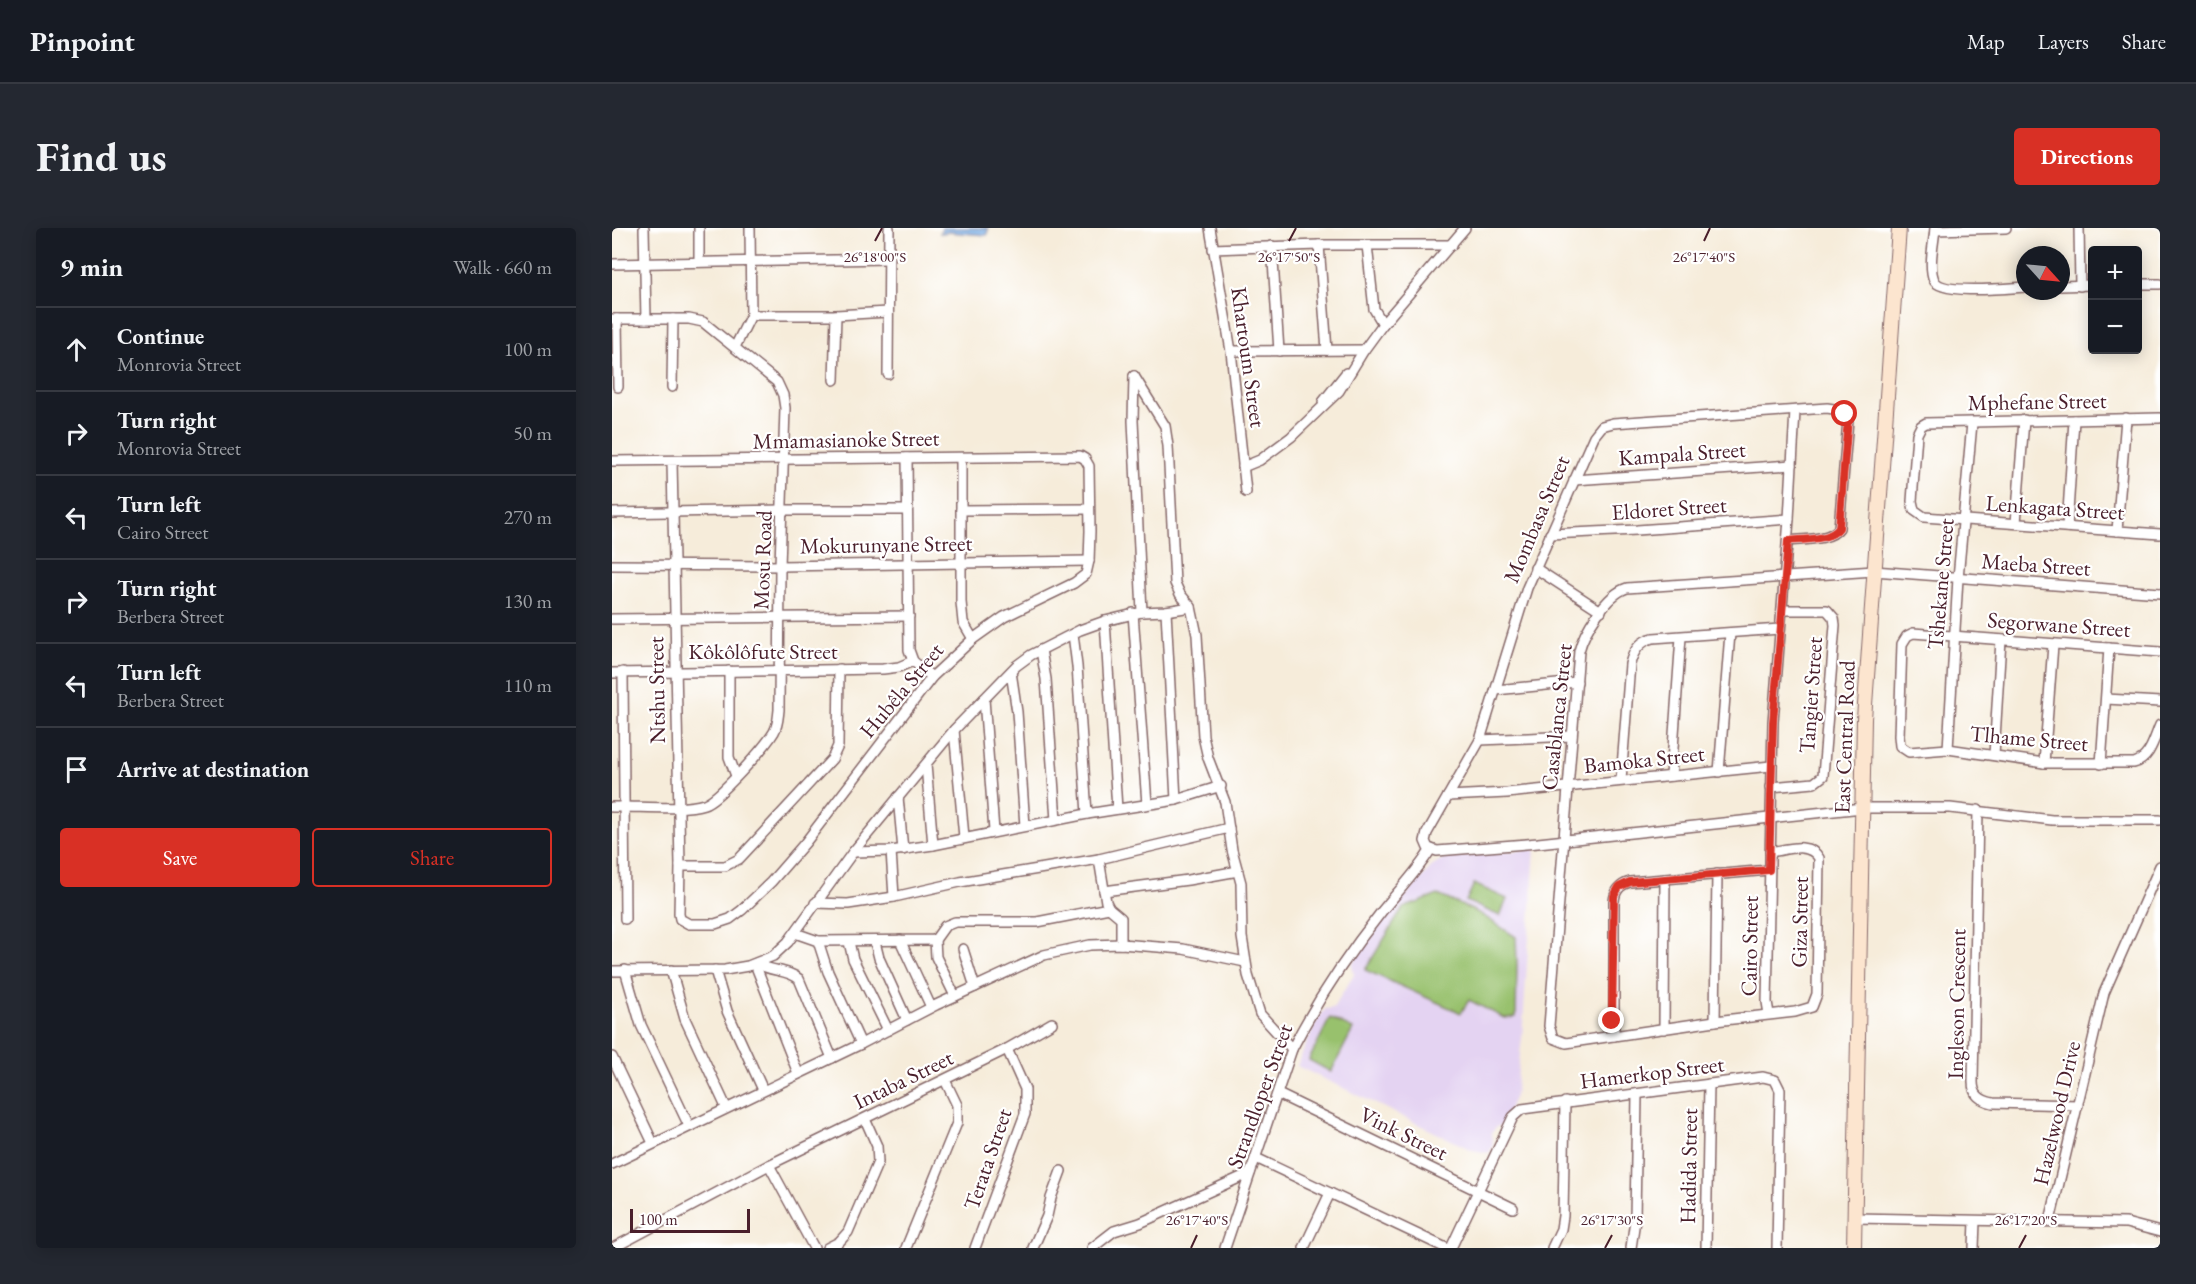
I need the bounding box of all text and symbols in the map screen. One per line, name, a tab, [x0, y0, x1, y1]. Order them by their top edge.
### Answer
text: Pinpoint	[30, 23, 135, 59]
text: Map	[1967, 28, 2005, 55]
text: Layers	[2038, 28, 2089, 55]
text: Share	[2122, 28, 2166, 55]
button: Directions	[2014, 128, 2160, 185]
text: Find us	[36, 129, 167, 184]
north arrow	[2016, 246, 2070, 300]
map controls	[2088, 246, 2142, 354]
button: +	[2088, 246, 2142, 300]
text: 26°18'00"S	[844, 247, 906, 266]
text: 26°17'50"S	[1258, 247, 1320, 266]
text: 26°17'40"S	[1673, 247, 1735, 266]
text: 9 min	[60, 250, 123, 284]
text: Walk · 660 m	[453, 254, 552, 280]
street label: Khartoum Street	[1224, 285, 1273, 429]
button: −	[2088, 300, 2142, 354]
text: Continue	[117, 322, 204, 351]
icon: ahead	[60, 333, 93, 366]
text: 100 m	[504, 336, 552, 362]
text: Monrovia Street	[117, 351, 241, 377]
street label: Mphefane Street	[1967, 386, 2107, 417]
route start	[1831, 400, 1857, 426]
text: Turn right	[117, 406, 216, 435]
icon: right	[60, 417, 93, 450]
text: 50 m	[513, 420, 552, 446]
street label: Mmamasianoke Street	[752, 423, 940, 456]
text: Monrovia Street	[117, 435, 241, 461]
street label: Kampala Street	[1617, 435, 1747, 472]
street label: Mombasa Street	[1497, 451, 1576, 587]
street label: Lenkagata Street	[1985, 488, 2125, 527]
text: Turn left	[117, 490, 201, 519]
street label: Eldoret Street	[1611, 490, 1728, 527]
icon: left	[60, 501, 93, 534]
text: 270 m	[504, 504, 552, 530]
street label: Mosu Road	[746, 509, 779, 610]
street label: Tshekane Street	[1920, 517, 1961, 651]
text: Cairo Street	[117, 519, 209, 545]
street label: Mokurunyane Street	[799, 528, 973, 561]
street label: Maeba Street	[1981, 546, 2091, 583]
text: Turn right	[117, 574, 216, 603]
icon: right	[60, 585, 93, 618]
text: 130 m	[504, 588, 552, 614]
text: Berbera Street	[117, 603, 224, 629]
street label: Segorwane Street	[1987, 605, 2131, 644]
street label: Ntshu Street	[641, 636, 672, 744]
street label: Hubêla Street	[853, 636, 950, 744]
street label: Tangier Street	[1792, 636, 1829, 754]
street label: Kôkôlôfute Street	[688, 637, 838, 666]
street label: Casablanca Street	[1534, 642, 1579, 792]
text: Turn left	[117, 658, 201, 687]
street label: East Central Road	[1827, 659, 1862, 814]
icon: left	[60, 669, 93, 702]
text: 110 m	[504, 672, 552, 698]
text: Berbera Street	[117, 687, 224, 713]
street label: Tlhame Street	[1969, 719, 2089, 758]
street label: Bamoka Street	[1582, 739, 1706, 780]
icon: arrive	[60, 753, 93, 786]
text: Arrive at destination	[117, 755, 309, 784]
button: Save	[60, 828, 300, 887]
button: Share	[312, 828, 552, 887]
street label: Giza Street	[1784, 876, 1815, 968]
street label: Cairo Street	[1734, 895, 1765, 997]
street label: Ingleson Crescent	[1941, 928, 1972, 1080]
route end	[1598, 1007, 1624, 1033]
street label: Strandloper Street	[1220, 1020, 1299, 1173]
street label: Hazelwood Drive	[2026, 1038, 2087, 1188]
street label: Intaba Street	[849, 1043, 958, 1116]
street label: Hamerkop Street	[1578, 1049, 1726, 1096]
street label: Vink Street	[1355, 1100, 1453, 1167]
street label: Terata Street	[957, 1104, 1018, 1214]
street label: Hadida Street	[1673, 1108, 1704, 1224]
scale bar	[630, 1206, 750, 1234]
text: 100 m	[639, 1209, 678, 1230]
text: 26°17'40"S	[1166, 1210, 1228, 1229]
text: 26°17'30"S	[1581, 1210, 1643, 1229]
text: 26°17'20"S	[1995, 1210, 2057, 1229]

